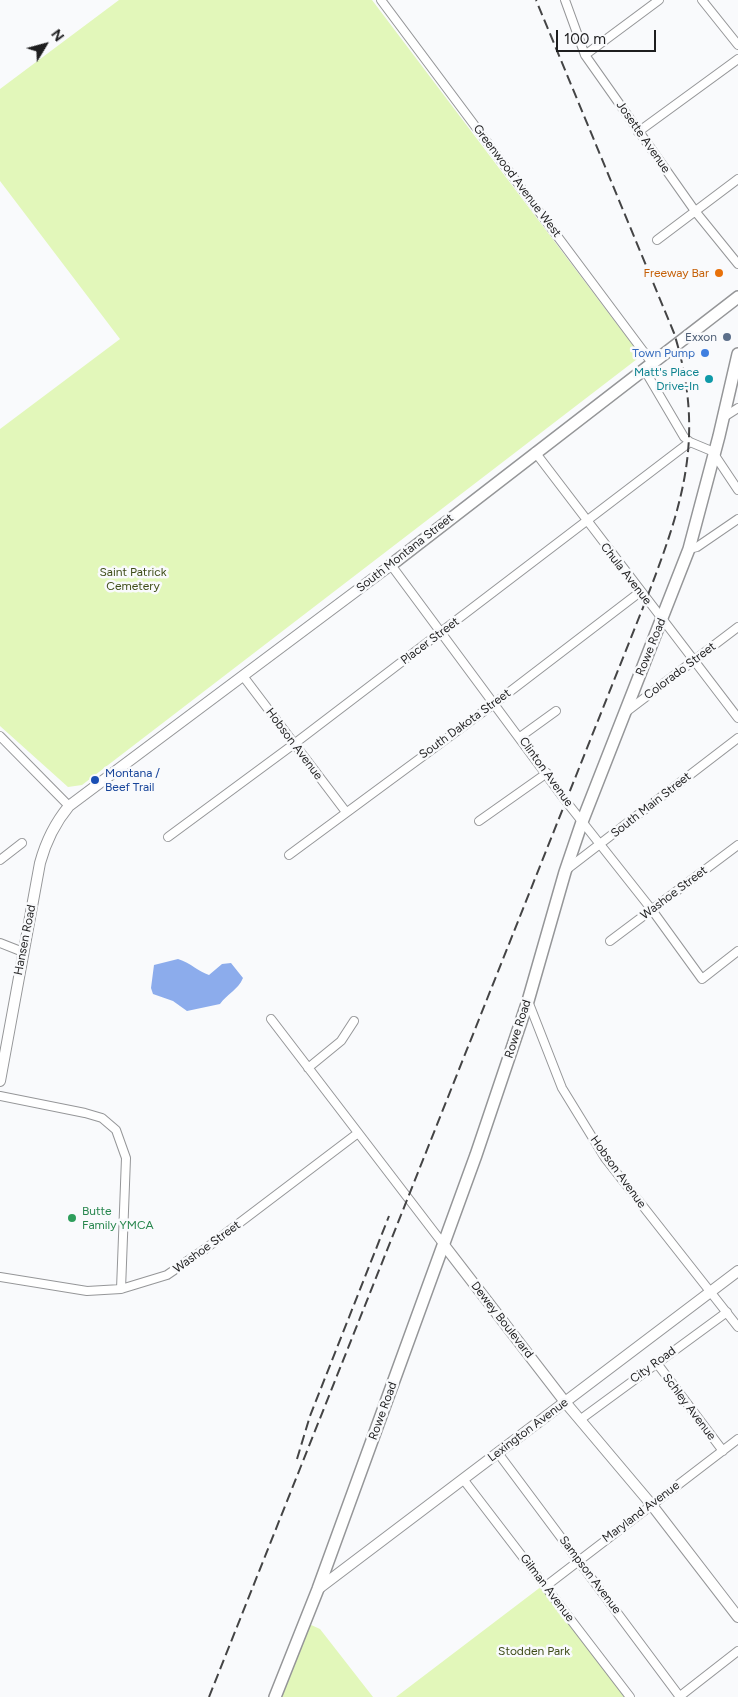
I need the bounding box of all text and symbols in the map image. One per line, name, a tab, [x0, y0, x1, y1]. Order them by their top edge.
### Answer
north arrow	[20, 20, 70, 70]
scale bar	[558, 20, 658, 52]
text: N	[47, 26, 67, 45]
text: 100 m	[564, 30, 606, 48]
street label: Josette Avenue	[613, 98, 673, 176]
street label: Greenwood Avenue West	[470, 122, 564, 240]
place label: Freeway Bar	[644, 266, 709, 280]
marker: Freeway Bar	[713, 267, 725, 279]
place label: Exxon	[685, 330, 717, 344]
marker: Exxon	[721, 331, 733, 343]
place label: Town Pump	[632, 346, 695, 360]
marker: Town Pump	[699, 347, 711, 359]
place label: Matt's Place Drive-In	[634, 365, 699, 393]
marker: Matt's Place Drive-In	[703, 373, 715, 385]
street label: South Montana Street	[354, 511, 456, 595]
street label: Chula Avenue	[597, 540, 655, 608]
park label: Saint Patrick Cemetery	[99, 565, 167, 593]
street label: Placer Street	[398, 614, 462, 668]
street label: Rowe Road	[633, 616, 669, 678]
street label: Colorado Street	[641, 639, 719, 703]
street label: South Dakota Street	[417, 686, 513, 762]
street label: Hobson Avenue	[262, 705, 326, 783]
street label: Clinton Avenue	[516, 734, 576, 810]
place label: Montana / Beef Trail	[105, 766, 160, 794]
street label: South Main Street	[608, 769, 694, 841]
marker: Montana / Beef Trail	[89, 774, 101, 786]
street label: Washoe Street	[638, 863, 710, 923]
street label: Hansen Road	[11, 904, 39, 976]
street label: Rowe Road	[502, 998, 534, 1060]
street label: Hobson Avenue	[587, 1133, 649, 1211]
place label: Butte Family YMCA	[82, 1204, 154, 1232]
marker: Butte Family YMCA	[66, 1212, 78, 1224]
street label: Washoe Street	[171, 1218, 243, 1276]
street label: Dewey Boulevard	[468, 1279, 536, 1361]
street label: City Road	[627, 1344, 679, 1386]
street label: Schley Avenue	[659, 1371, 719, 1443]
street label: Rowe Road	[366, 1380, 400, 1442]
street label: Lexington Avenue	[485, 1395, 571, 1465]
street label: Maryland Avenue	[600, 1478, 682, 1546]
street label: Sampson Avenue	[556, 1533, 624, 1617]
street label: Gilman Avenue	[517, 1551, 577, 1625]
park label: Stodden Park	[498, 1644, 570, 1658]

